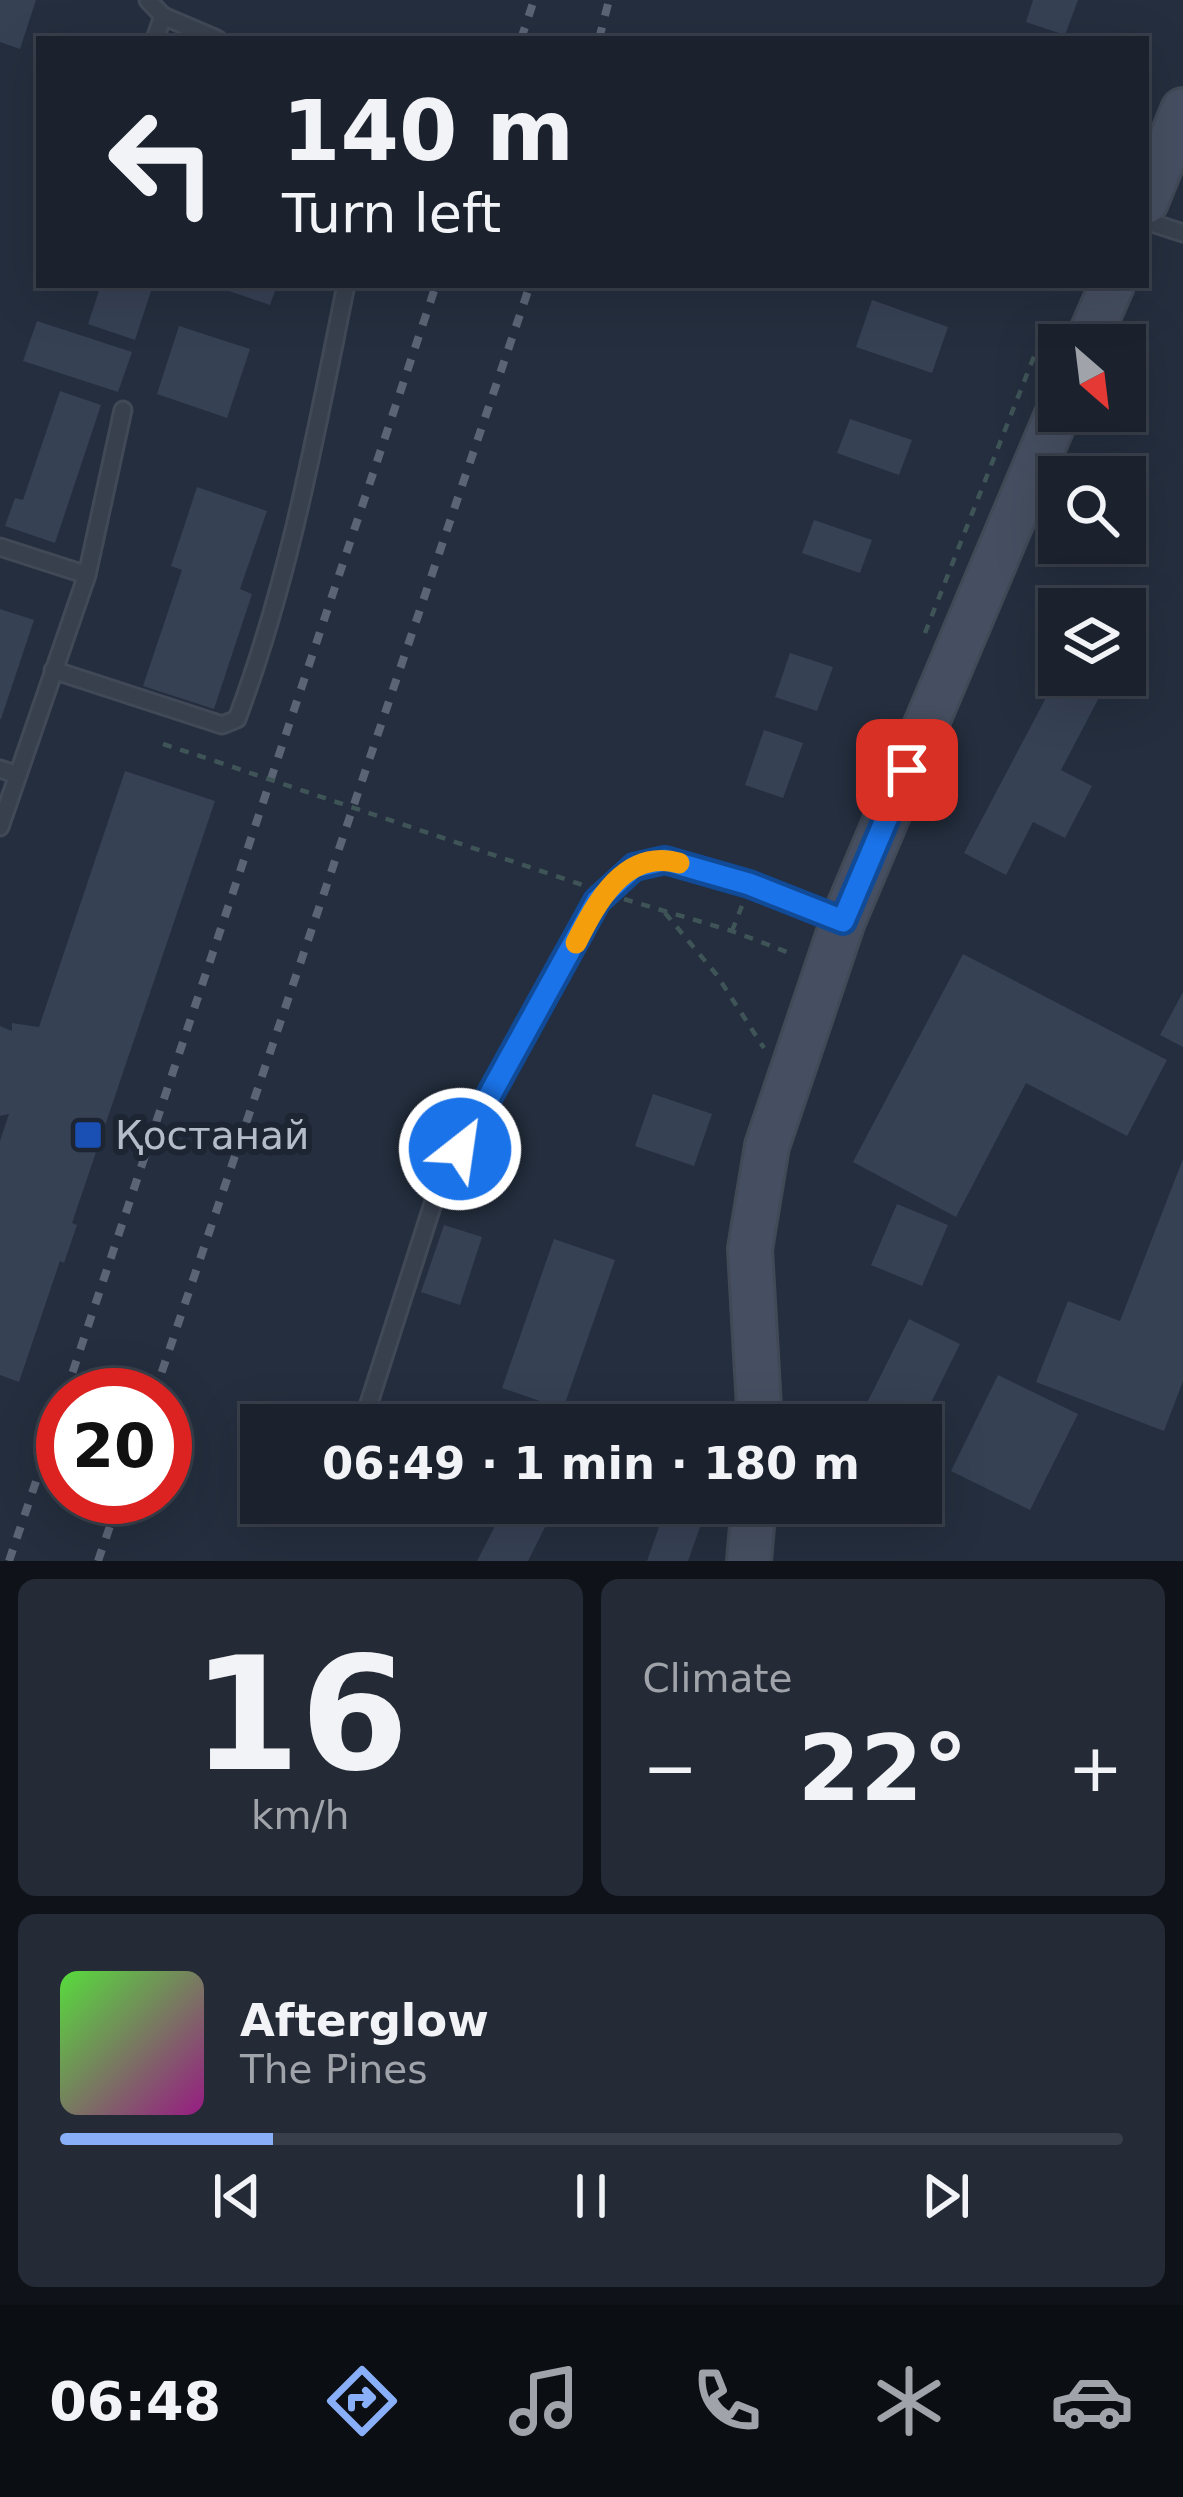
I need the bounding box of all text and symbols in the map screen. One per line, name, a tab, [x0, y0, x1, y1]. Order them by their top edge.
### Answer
text: 140 m	[282, 82, 574, 180]
icon: left	[84, 84, 240, 240]
text: Turn left	[282, 182, 501, 245]
north arrow	[1038, 324, 1146, 432]
map controls	[1038, 324, 1146, 696]
button: search	[1038, 456, 1146, 564]
button: layers	[1038, 588, 1146, 696]
pin	[856, 719, 958, 821]
icon: arrive	[874, 737, 940, 803]
position arrow	[397, 1086, 523, 1212]
place label: Қостанай	[115, 1113, 309, 1158]
marker: Қостанай	[72, 1119, 104, 1151]
speed limit sign: 20	[36, 1368, 192, 1524]
text: 06:49 · 1 min · 180 m	[322, 1437, 860, 1490]
text: 16	[192, 1624, 409, 1806]
text: Climate	[643, 1656, 793, 1701]
text: 22°	[798, 1716, 968, 1821]
text: −	[643, 1730, 698, 1807]
text: +	[1068, 1730, 1123, 1807]
text: km/h	[251, 1793, 349, 1838]
text: Afterglow	[240, 1994, 489, 2047]
text: The Pines	[240, 2047, 427, 2092]
icon: previous	[204, 2163, 270, 2229]
icon: pause	[558, 2163, 624, 2229]
icon: next	[913, 2163, 979, 2229]
icon: directions	[320, 2359, 404, 2443]
icon: music	[502, 2359, 586, 2443]
icon: phone	[685, 2359, 769, 2443]
icon: climate	[867, 2359, 951, 2443]
icon: car	[1050, 2359, 1134, 2443]
text: 06:48	[49, 2370, 221, 2433]

